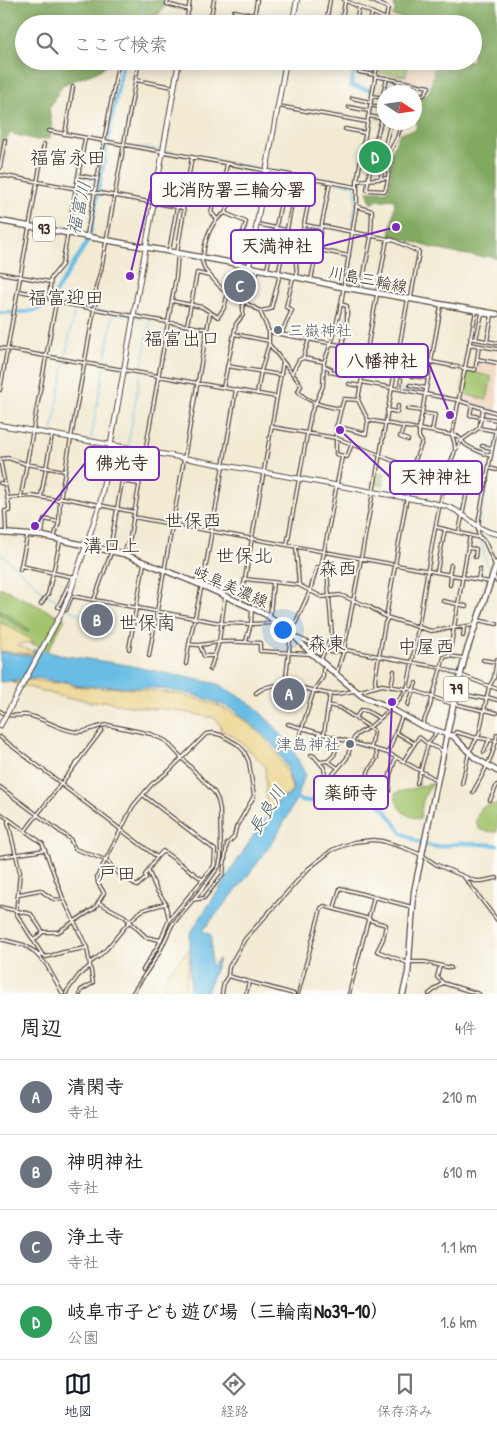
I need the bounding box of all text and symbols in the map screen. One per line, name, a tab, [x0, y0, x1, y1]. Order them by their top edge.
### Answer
search box	[15, 15, 482, 70]
icon: search	[33, 29, 61, 57]
text: ここで検索	[73, 31, 168, 57]
north arrow	[377, 85, 422, 130]
pin: D	[359, 138, 391, 176]
district label: 福富永田	[30, 144, 106, 170]
callout: 北消防署三輪分署	[151, 173, 315, 206]
text: 北消防署三輪分署	[161, 177, 305, 202]
water label: 福富川	[60, 179, 97, 237]
road number: 93	[33, 216, 55, 242]
callout: 天満神社	[231, 230, 323, 263]
text: 天満神社	[241, 233, 313, 258]
street label: 川島三輪線	[327, 261, 409, 297]
pin: C	[224, 267, 256, 305]
district label: 福富迎田	[28, 284, 104, 310]
place label: 三嶽神社	[288, 319, 352, 341]
marker: 三嶽神社	[272, 324, 284, 336]
district label: 福富出口	[144, 325, 220, 351]
callout: 八幡神社	[336, 344, 428, 377]
text: 八幡神社	[346, 348, 418, 373]
callout: 佛光寺	[85, 447, 159, 480]
text: 佛光寺	[95, 450, 149, 475]
callout: 天神神社	[390, 461, 482, 494]
text: 天神神社	[400, 464, 472, 489]
district label: 世保西	[164, 507, 222, 533]
district label: 溝口上	[83, 532, 141, 558]
district label: 世保北	[215, 542, 273, 568]
district label: 森西	[319, 555, 357, 581]
street label: 岐阜美濃線	[190, 560, 272, 612]
pin: B	[81, 601, 113, 639]
district label: 世保南	[118, 609, 176, 635]
your location	[270, 617, 296, 643]
district label: 森東	[308, 630, 346, 656]
district label: 中屋西	[397, 633, 455, 659]
pin: A	[273, 675, 305, 713]
road number: 79	[444, 676, 468, 702]
place label: 津島神社	[276, 733, 340, 755]
marker: 津島神社	[344, 738, 356, 750]
callout: 薬師寺	[314, 776, 388, 809]
water label: 長良川	[242, 780, 291, 839]
text: 薬師寺	[324, 780, 378, 805]
district label: 戸田	[98, 860, 136, 886]
text: 周辺	[20, 1013, 62, 1042]
text: 4件	[455, 1017, 477, 1039]
text: 清閑寺	[67, 1073, 124, 1099]
text: A	[32, 1086, 40, 1108]
text: 210 m	[442, 1086, 477, 1108]
text: 寺社	[67, 1101, 99, 1123]
text: 神明神社	[67, 1148, 143, 1174]
text: B	[32, 1161, 40, 1183]
text: 610 m	[443, 1161, 477, 1183]
text: 寺社	[67, 1176, 99, 1198]
text: 浄土寺	[67, 1223, 124, 1249]
text: C	[32, 1236, 40, 1258]
text: 1.1 km	[441, 1236, 477, 1258]
text: 寺社	[67, 1251, 99, 1273]
text: 岐阜市子ども遊び場（三輪南No39-10）	[67, 1298, 389, 1324]
text: D	[32, 1311, 40, 1333]
text: 1.6 km	[440, 1311, 477, 1333]
text: 公園	[67, 1326, 99, 1348]
tab: 地図	[64, 1370, 92, 1420]
tab: 経路	[220, 1370, 248, 1420]
tab: 保存済み	[377, 1370, 433, 1420]

